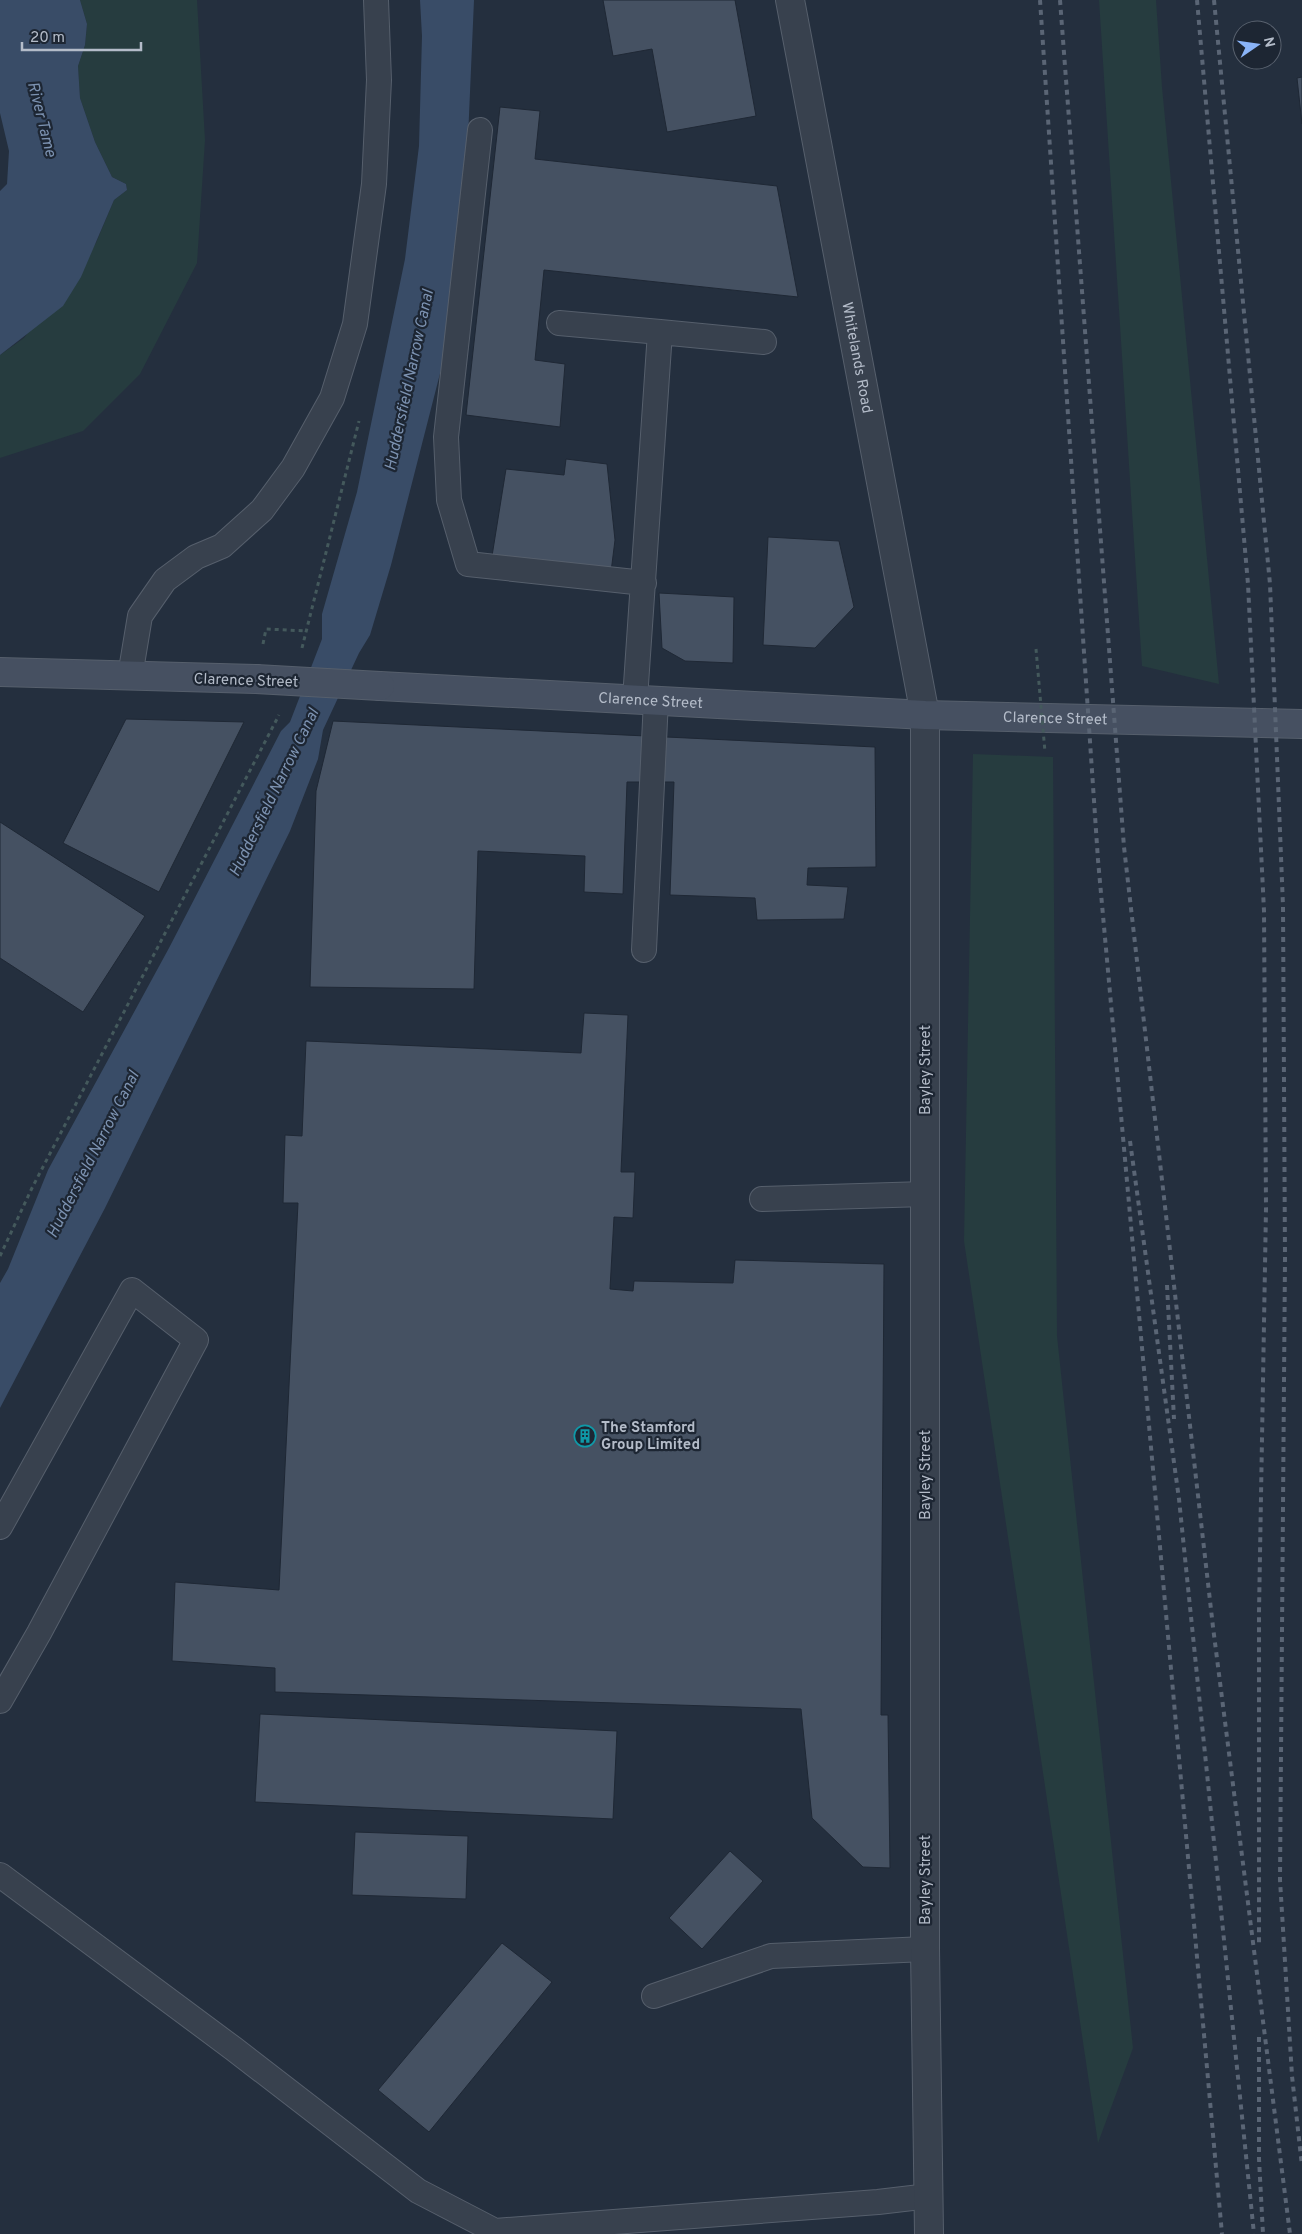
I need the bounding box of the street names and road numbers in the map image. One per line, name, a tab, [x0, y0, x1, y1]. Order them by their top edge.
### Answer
street label: Whitelands Road	[836, 301, 876, 415]
street label: Clarence Street	[193, 670, 299, 693]
street label: Clarence Street	[598, 690, 703, 714]
street label: Clarence Street	[1003, 709, 1108, 730]
street label: Bayley Street	[917, 1025, 936, 1115]
street label: Bayley Street	[917, 1430, 936, 1520]
street label: Bayley Street	[917, 1835, 936, 1925]

